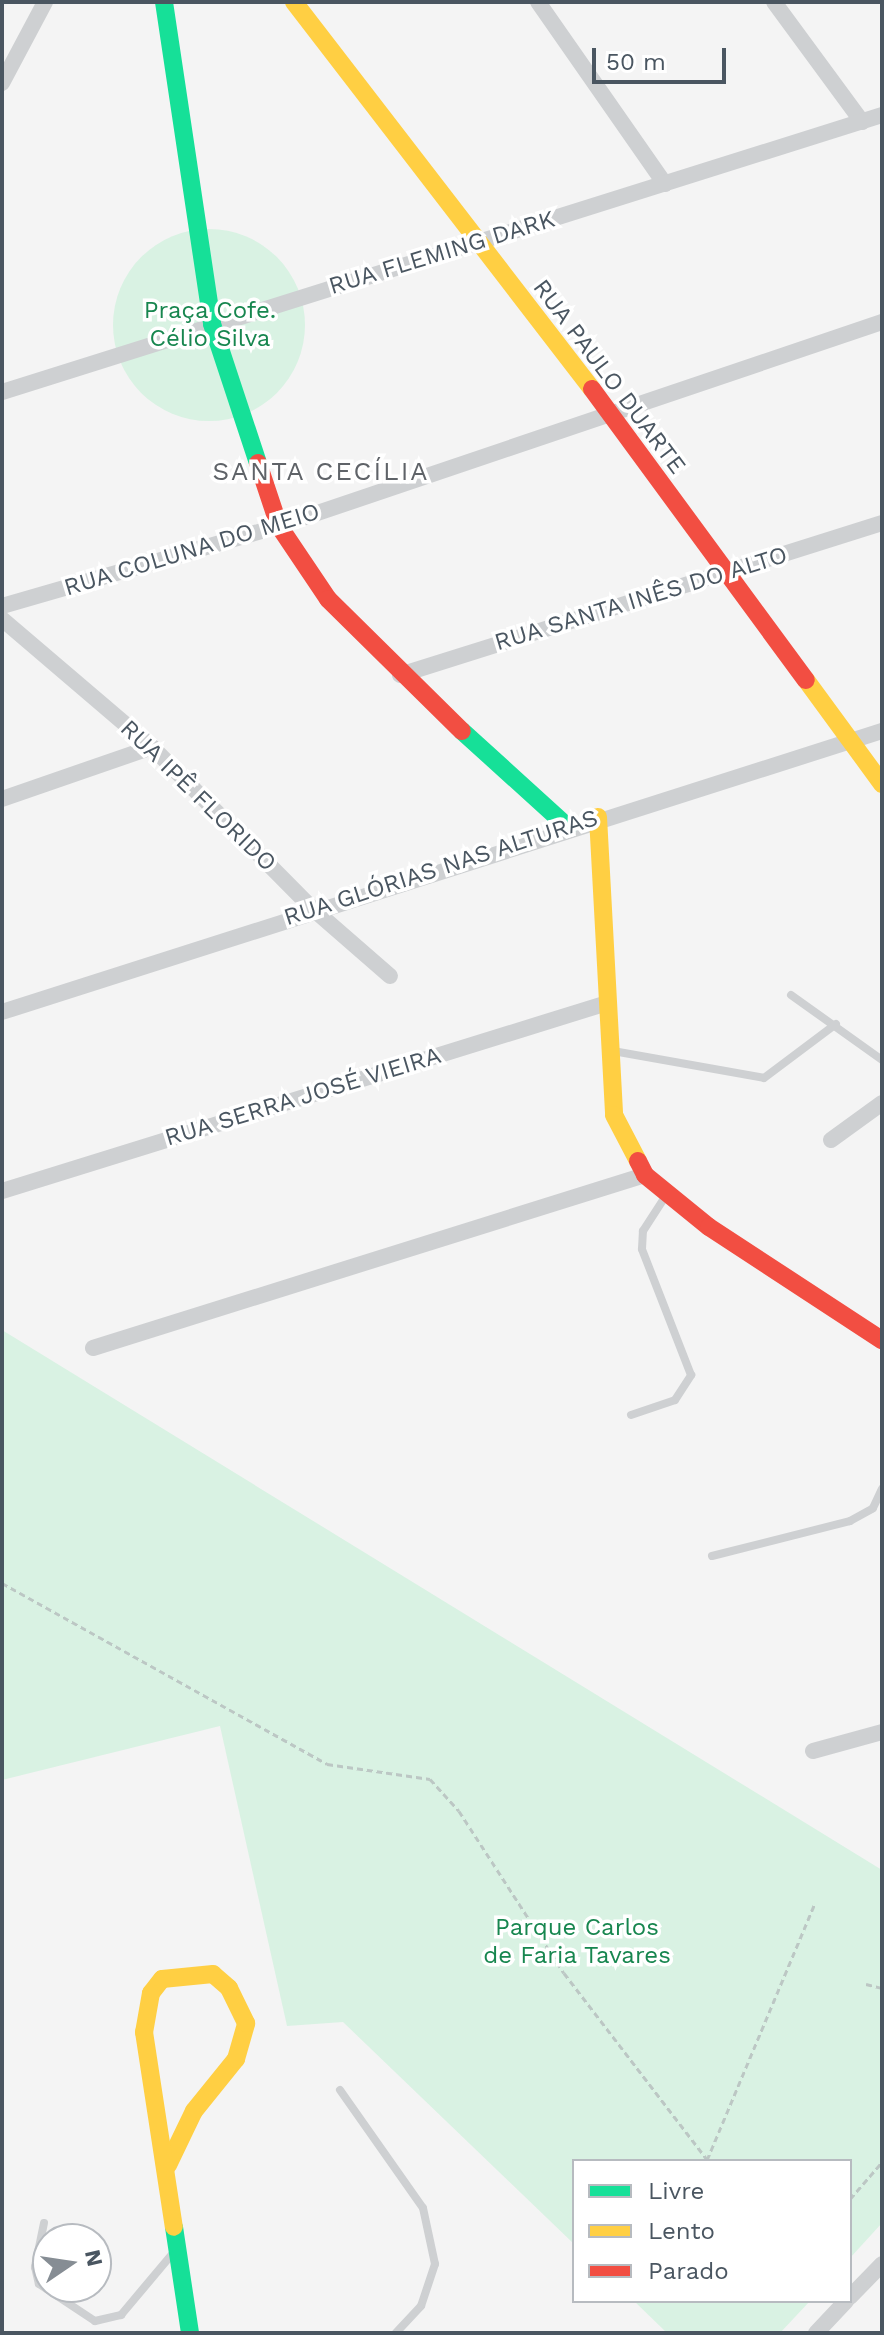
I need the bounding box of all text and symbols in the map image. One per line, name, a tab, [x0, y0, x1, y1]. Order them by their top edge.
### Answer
scale bar	[596, 32, 730, 82]
text: 50 m	[606, 48, 666, 76]
street label: RUA FLEMING DARK	[325, 205, 559, 301]
street label: RUA PAULO DUARTE	[526, 274, 692, 480]
park label: Praça Cofe. Célio Silva	[144, 297, 276, 353]
district label: SANTA CECÍLIA	[212, 456, 430, 488]
street label: RUA COLUNA DO MEIO	[60, 497, 324, 603]
street label: RUA SANTA INÊS DO ALTO	[490, 540, 792, 658]
street label: RUA IPÊ FLORIDO	[114, 714, 282, 878]
street label: RUA GLÓRIAS NAS ALTURAS	[280, 803, 602, 933]
street label: RUA SERRA JOSÉ VIEIRA	[160, 1041, 446, 1153]
park label: Parque Carlos de Faria Tavares	[483, 1914, 671, 1970]
legend	[572, 2159, 852, 2303]
text: Livre	[648, 2177, 704, 2205]
text: Lento	[648, 2217, 715, 2245]
north arrow	[32, 2223, 112, 2303]
text: N	[80, 2247, 108, 2269]
text: Parado	[648, 2257, 729, 2285]

